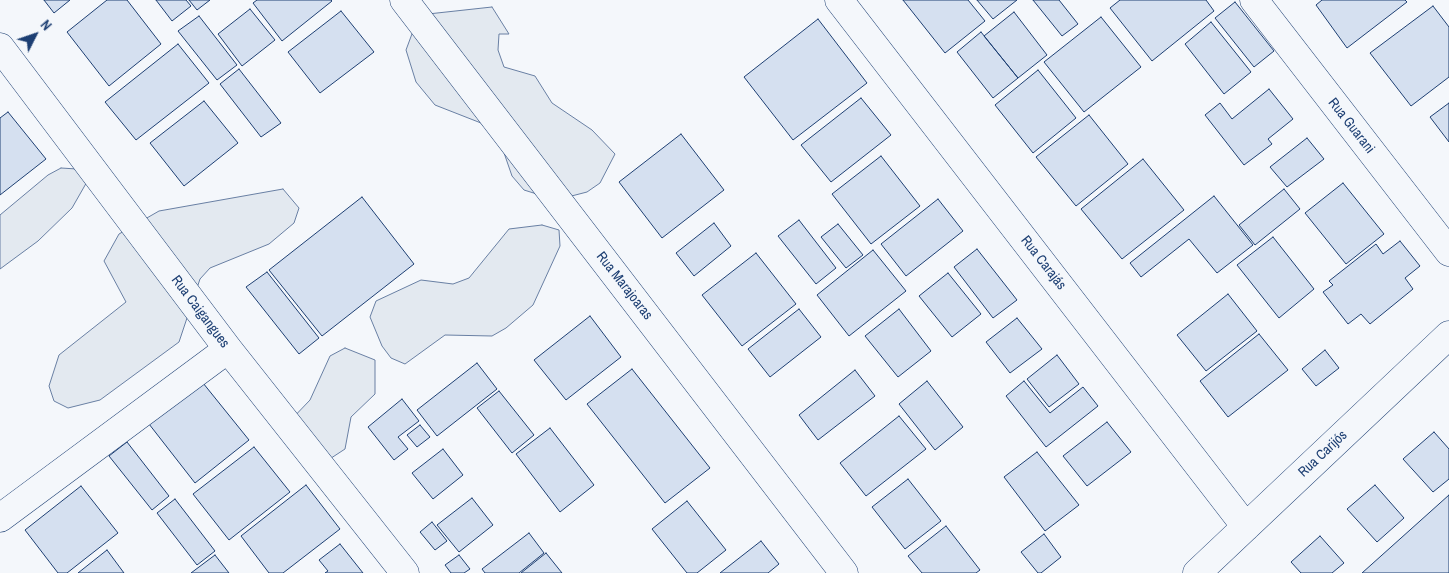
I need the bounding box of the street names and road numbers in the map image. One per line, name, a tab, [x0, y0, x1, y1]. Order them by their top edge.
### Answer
street label: Rua Guarani	[1324, 95, 1378, 157]
street label: Rua Carajás	[1017, 233, 1069, 293]
street label: Rua Marajoaras	[592, 249, 656, 323]
street label: Rua Caigangues	[167, 273, 233, 351]
street label: Rua Carijós	[1295, 427, 1351, 481]

